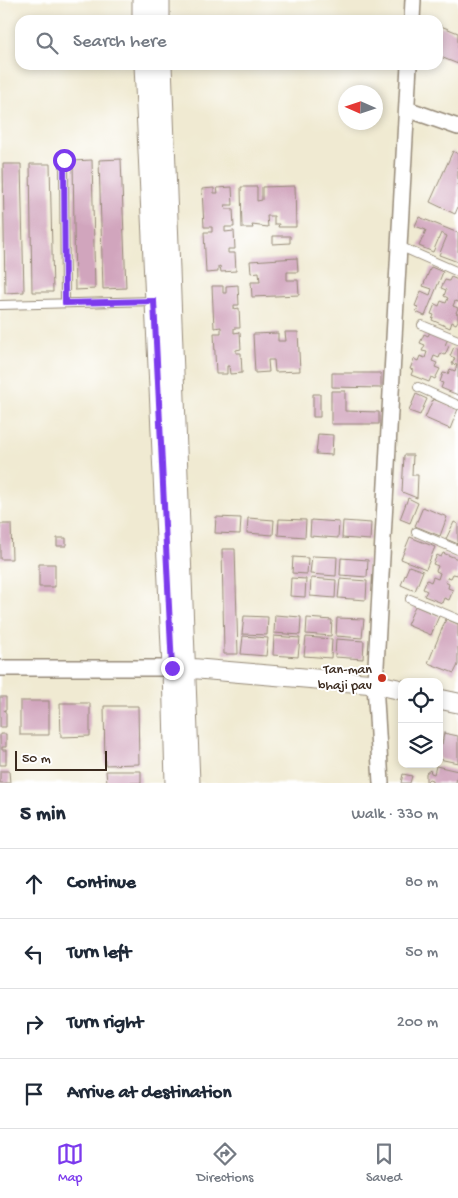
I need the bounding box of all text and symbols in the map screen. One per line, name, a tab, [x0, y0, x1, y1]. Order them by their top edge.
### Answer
search box	[15, 15, 443, 70]
icon: search	[33, 29, 61, 57]
text: Search here	[73, 31, 167, 54]
north arrow	[338, 85, 383, 130]
route start	[53, 149, 76, 172]
route end	[161, 657, 184, 680]
place label: Tan-man bhaji pav	[318, 662, 372, 695]
marker: Tan-man bhaji pav	[376, 672, 388, 684]
map controls	[398, 678, 443, 768]
button: locate	[398, 678, 443, 723]
button: layers	[398, 723, 443, 768]
scale bar	[15, 748, 108, 771]
text: 50 m	[22, 751, 51, 768]
text: 5 min	[20, 803, 65, 828]
text: Walk · 330 m	[351, 806, 438, 825]
icon: ahead	[20, 870, 48, 898]
text: Continue	[67, 872, 136, 895]
text: 80 m	[405, 874, 438, 893]
icon: left	[20, 940, 48, 968]
text: Turn left	[67, 942, 131, 965]
text: 50 m	[405, 944, 438, 963]
icon: right	[20, 1010, 48, 1038]
text: Turn right	[67, 1012, 143, 1035]
text: 200 m	[397, 1014, 438, 1033]
icon: arrive	[20, 1080, 48, 1108]
text: Arrive at destination	[67, 1082, 231, 1105]
tab: Map	[56, 1140, 84, 1187]
tab: Directions	[197, 1140, 254, 1187]
tab: Saved	[366, 1140, 402, 1187]

